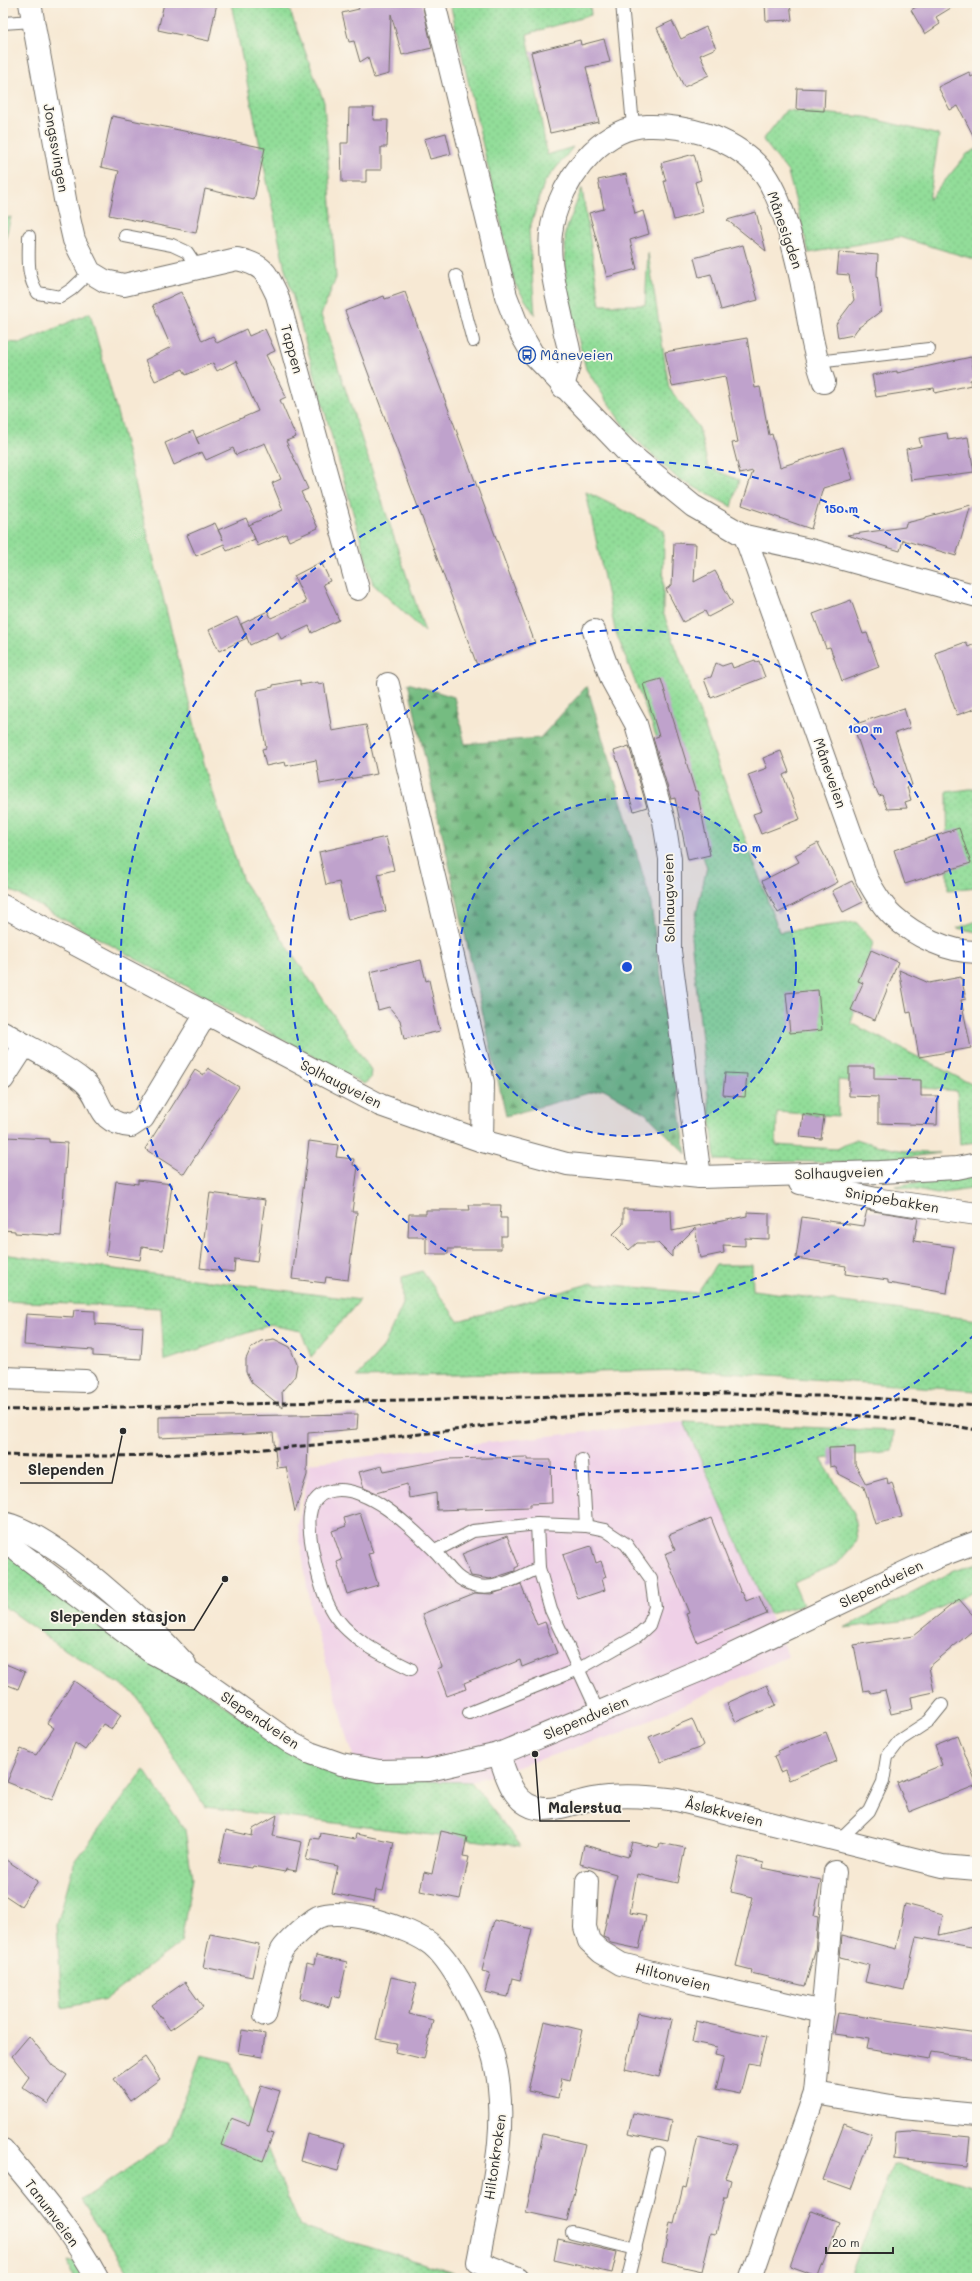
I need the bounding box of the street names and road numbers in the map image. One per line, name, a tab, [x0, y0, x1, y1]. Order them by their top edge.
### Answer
street label: Jongssvingen	[39, 102, 74, 194]
street label: Månesigden	[763, 189, 808, 271]
street label: Tappen	[277, 322, 308, 376]
street label: Måneveien	[810, 735, 851, 810]
street label: Solhaugveien	[658, 853, 679, 943]
street label: Solhaugveien	[297, 1055, 385, 1112]
street label: Solhaugveien	[794, 1161, 884, 1184]
street label: Snippebakken	[844, 1182, 940, 1217]
street label: Slependveien	[836, 1555, 926, 1612]
street label: Slependveien	[217, 1686, 303, 1753]
street label: Slependveien	[540, 1691, 631, 1744]
street label: Åsløkkveien	[683, 1793, 765, 1830]
street label: Hiltonveien	[634, 1958, 713, 1995]
street label: Hiltonkroken	[479, 2113, 510, 2201]
street label: Tanumveien	[21, 2175, 84, 2250]

